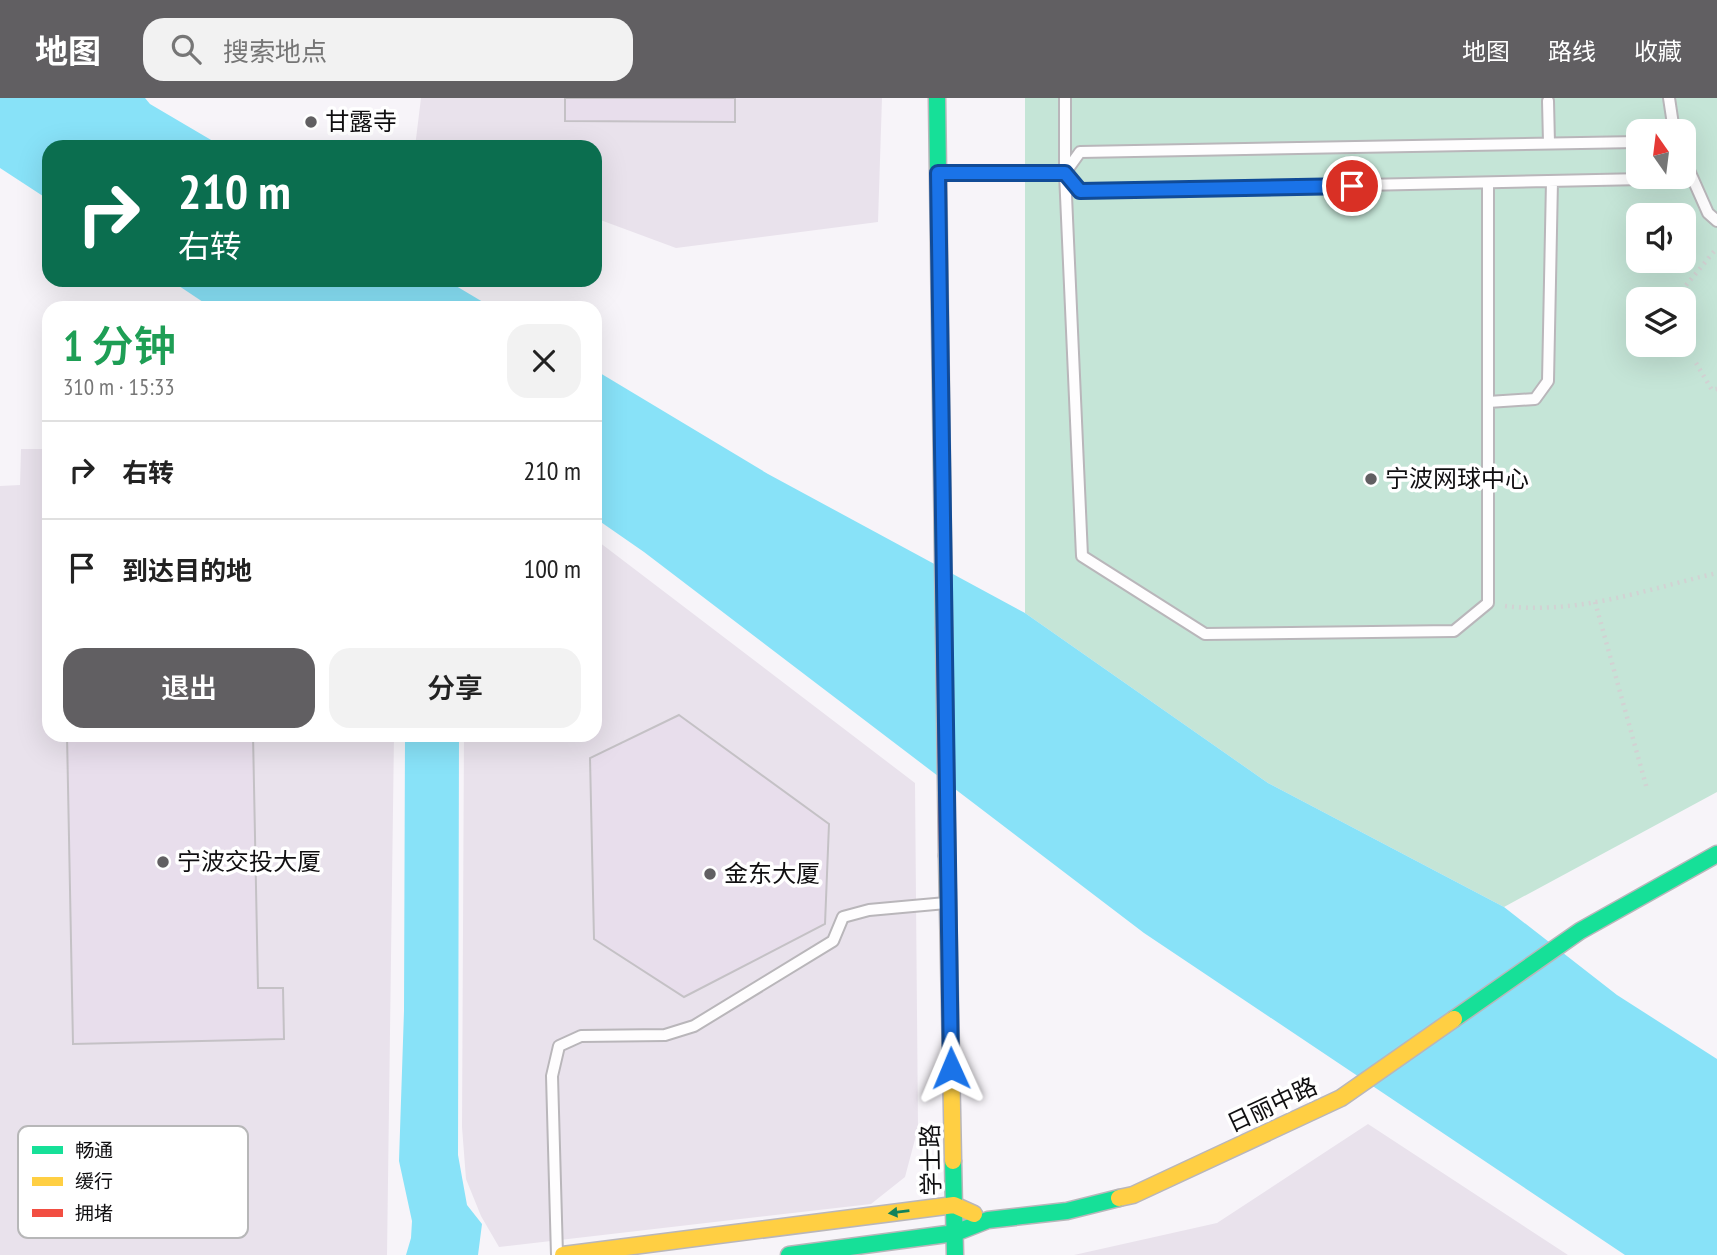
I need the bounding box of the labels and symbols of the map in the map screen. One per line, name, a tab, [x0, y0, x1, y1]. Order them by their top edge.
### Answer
place label: 甘露寺	[325, 106, 397, 137]
marker: 甘露寺	[303, 114, 319, 130]
north arrow	[1626, 119, 1696, 189]
pin	[1322, 156, 1382, 216]
place label: 宁波网球中心	[1385, 463, 1529, 494]
marker: 宁波网球中心	[1363, 471, 1379, 487]
place label: 宁波交投大厦	[177, 846, 321, 877]
marker: 宁波交投大厦	[155, 854, 171, 870]
place label: 金东大厦	[724, 858, 820, 889]
marker: 金东大厦	[702, 866, 718, 882]
position arrow	[914, 1031, 988, 1105]
street label: 日丽中路	[1222, 1070, 1322, 1139]
street label: 学士路	[914, 1124, 947, 1196]
legend	[18, 1126, 248, 1238]
text: 畅通	[75, 1138, 113, 1162]
text: 缓行	[75, 1169, 113, 1193]
text: 拥堵	[75, 1201, 113, 1225]
one-way arrow	[888, 1207, 910, 1218]

